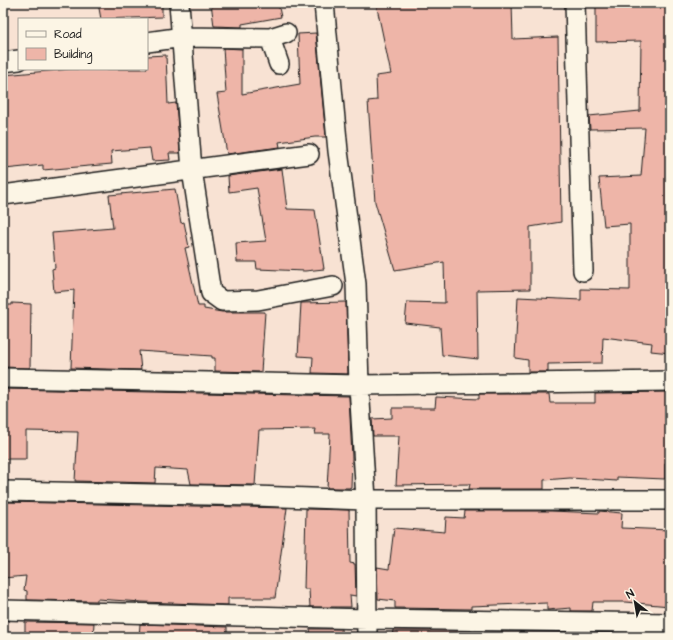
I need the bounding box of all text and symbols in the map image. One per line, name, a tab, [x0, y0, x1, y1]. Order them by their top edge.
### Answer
legend	[18, 18, 148, 70]
text: Road	[54, 26, 82, 43]
text: Building	[54, 46, 92, 64]
north arrow	[615, 582, 655, 622]
text: N	[623, 586, 637, 602]

